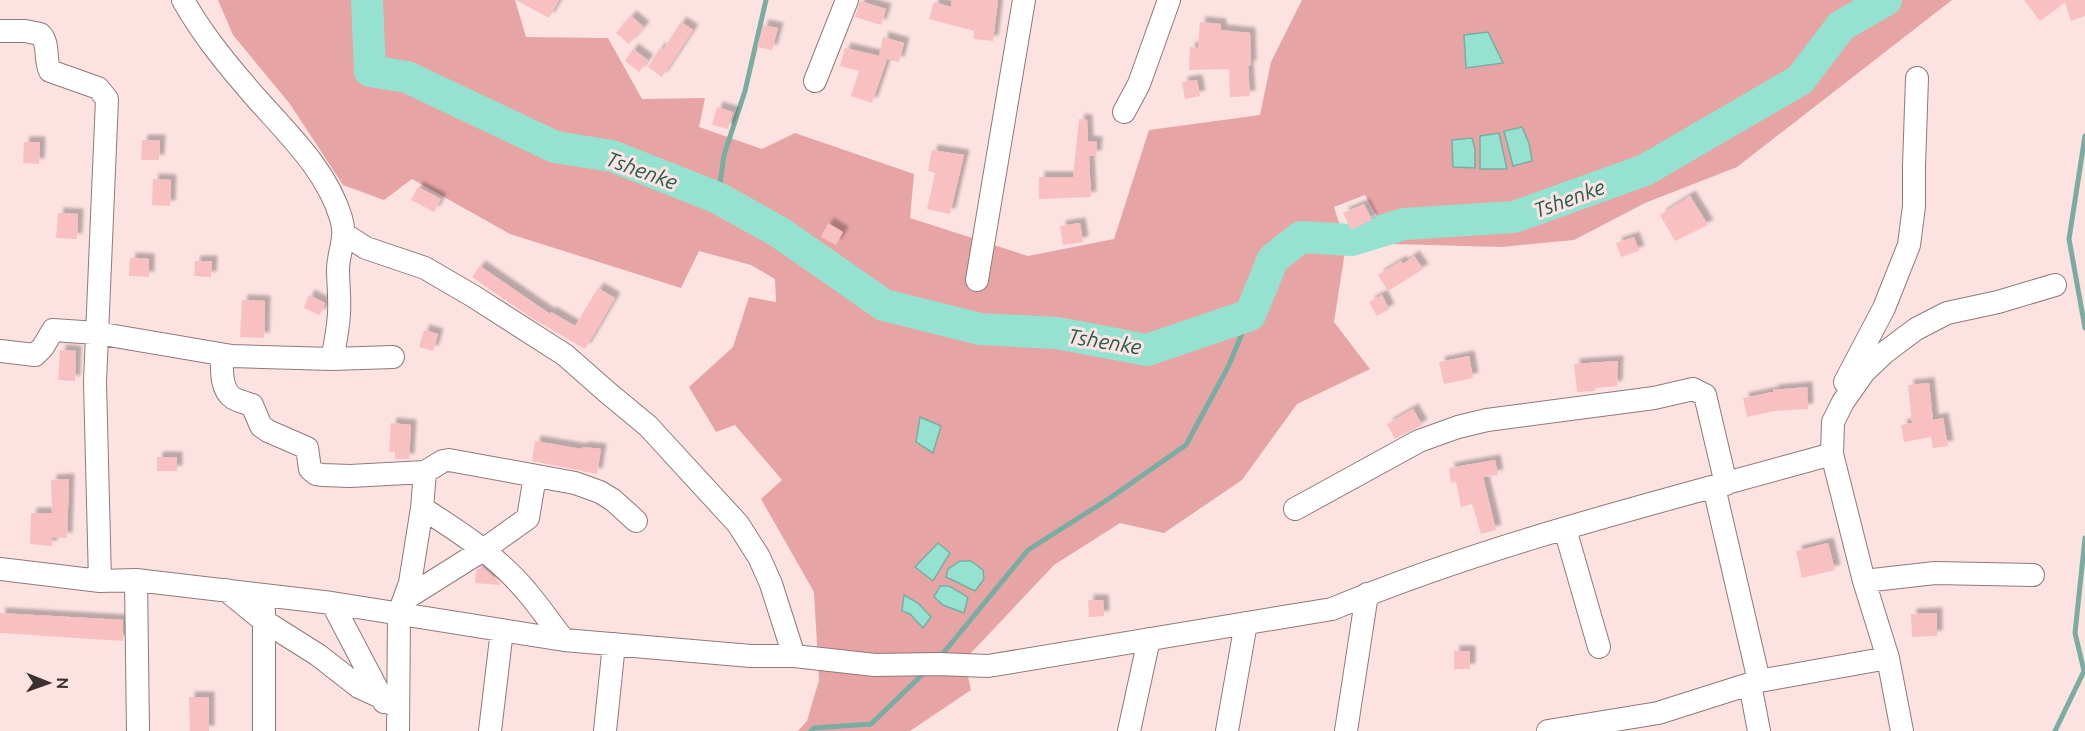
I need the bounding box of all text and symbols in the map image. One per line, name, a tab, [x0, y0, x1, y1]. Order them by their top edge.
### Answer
water label: Tshenke	[603, 146, 681, 194]
water label: Tshenke	[1530, 174, 1608, 222]
water label: Tshenke	[1067, 323, 1144, 359]
north arrow	[18, 653, 78, 713]
text: N	[54, 677, 72, 689]

